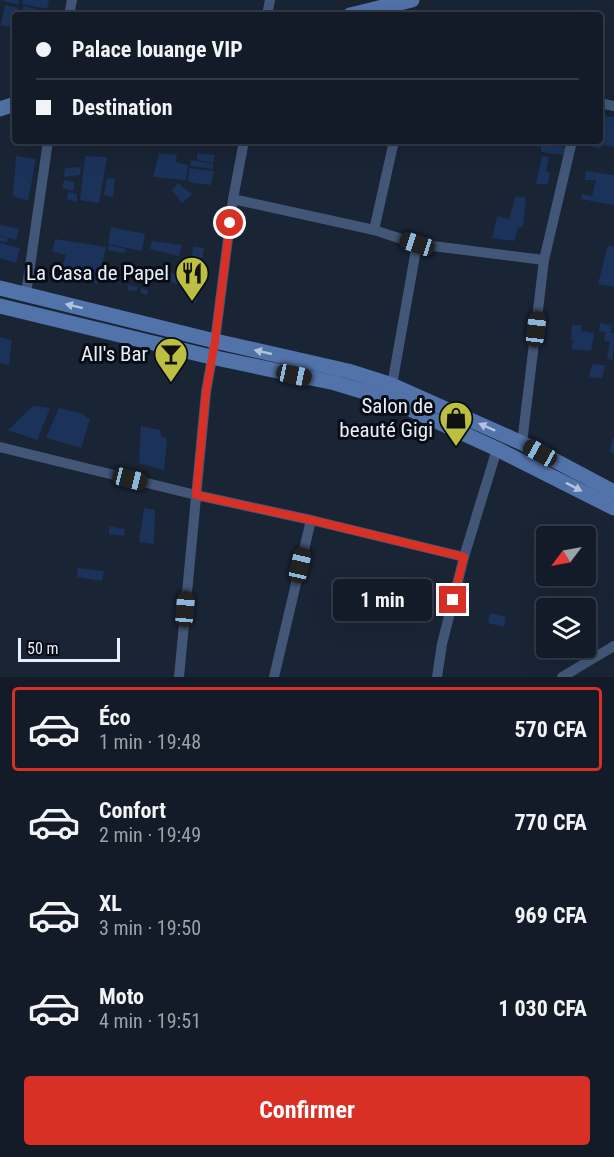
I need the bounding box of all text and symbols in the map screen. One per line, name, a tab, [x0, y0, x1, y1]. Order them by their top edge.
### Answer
text: Palace louange VIP	[72, 37, 243, 62]
text: Destination	[72, 95, 173, 120]
route start	[216, 209, 243, 236]
car	[397, 230, 437, 258]
restaurant icon: La Casa de Papel	[174, 255, 210, 302]
place label: La Casa de Papel	[26, 261, 169, 285]
one-way arrow	[65, 300, 83, 310]
car	[525, 310, 547, 348]
bar icon: All's Bar	[153, 336, 189, 383]
place label: All's Bar	[81, 342, 148, 366]
one-way arrow	[254, 347, 273, 356]
car	[275, 362, 313, 388]
place label: Salon de beauté Gigi	[339, 394, 433, 442]
shop icon: Salon de beauté Gigi	[438, 400, 474, 447]
one-way arrow	[478, 422, 496, 432]
car	[520, 436, 560, 470]
car	[110, 466, 150, 492]
one-way arrow	[565, 482, 582, 491]
north arrow	[536, 526, 596, 586]
map controls	[536, 526, 596, 658]
car	[287, 545, 313, 585]
callout: 1 min	[333, 579, 432, 621]
route end	[439, 586, 466, 613]
text: 1 min	[360, 588, 405, 612]
car	[174, 590, 196, 628]
button: layers	[536, 598, 596, 658]
scale bar	[18, 635, 120, 662]
text: 50 m	[27, 639, 59, 658]
icon: car	[27, 702, 81, 756]
text: Éco	[99, 705, 131, 730]
text: 570 CFA	[514, 717, 587, 742]
text: 1 min · 19:48	[99, 730, 201, 754]
icon: car	[27, 795, 81, 849]
text: Confort	[99, 798, 166, 823]
text: 770 CFA	[514, 810, 587, 835]
text: 2 min · 19:49	[99, 823, 201, 847]
icon: car	[27, 888, 81, 942]
text: XL	[99, 891, 122, 916]
text: 969 CFA	[514, 903, 587, 928]
text: 3 min · 19:50	[99, 916, 201, 940]
icon: car	[27, 981, 81, 1035]
text: Moto	[99, 984, 144, 1009]
text: 1 030 CFA	[498, 996, 587, 1021]
text: 4 min · 19:51	[99, 1009, 201, 1033]
button: Confirmer	[24, 1076, 590, 1145]

